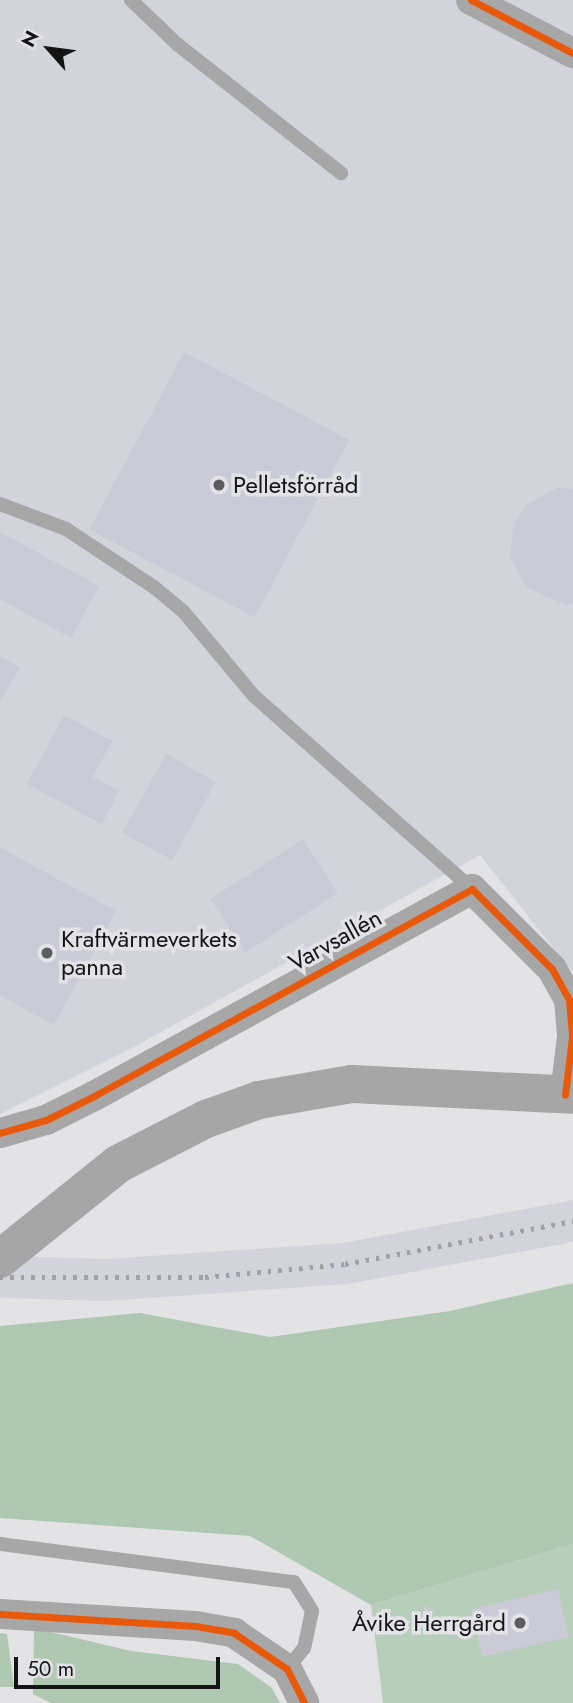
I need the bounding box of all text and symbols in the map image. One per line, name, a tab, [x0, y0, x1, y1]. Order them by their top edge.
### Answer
north arrow	[14, 14, 84, 84]
text: N	[15, 26, 45, 52]
place label: Pelletsförråd	[233, 471, 358, 499]
marker: Pelletsförråd	[211, 477, 227, 493]
street label: Varvsallén	[284, 903, 386, 977]
place label: Kraftvärmeverkets panna	[61, 925, 237, 981]
marker: Kraftvärmeverkets panna	[39, 945, 55, 961]
place label: Åvike Herrgård	[352, 1609, 506, 1637]
marker: Åvike Herrgård	[512, 1615, 528, 1631]
scale bar	[18, 1644, 224, 1688]
text: 50 m	[27, 1654, 74, 1684]

